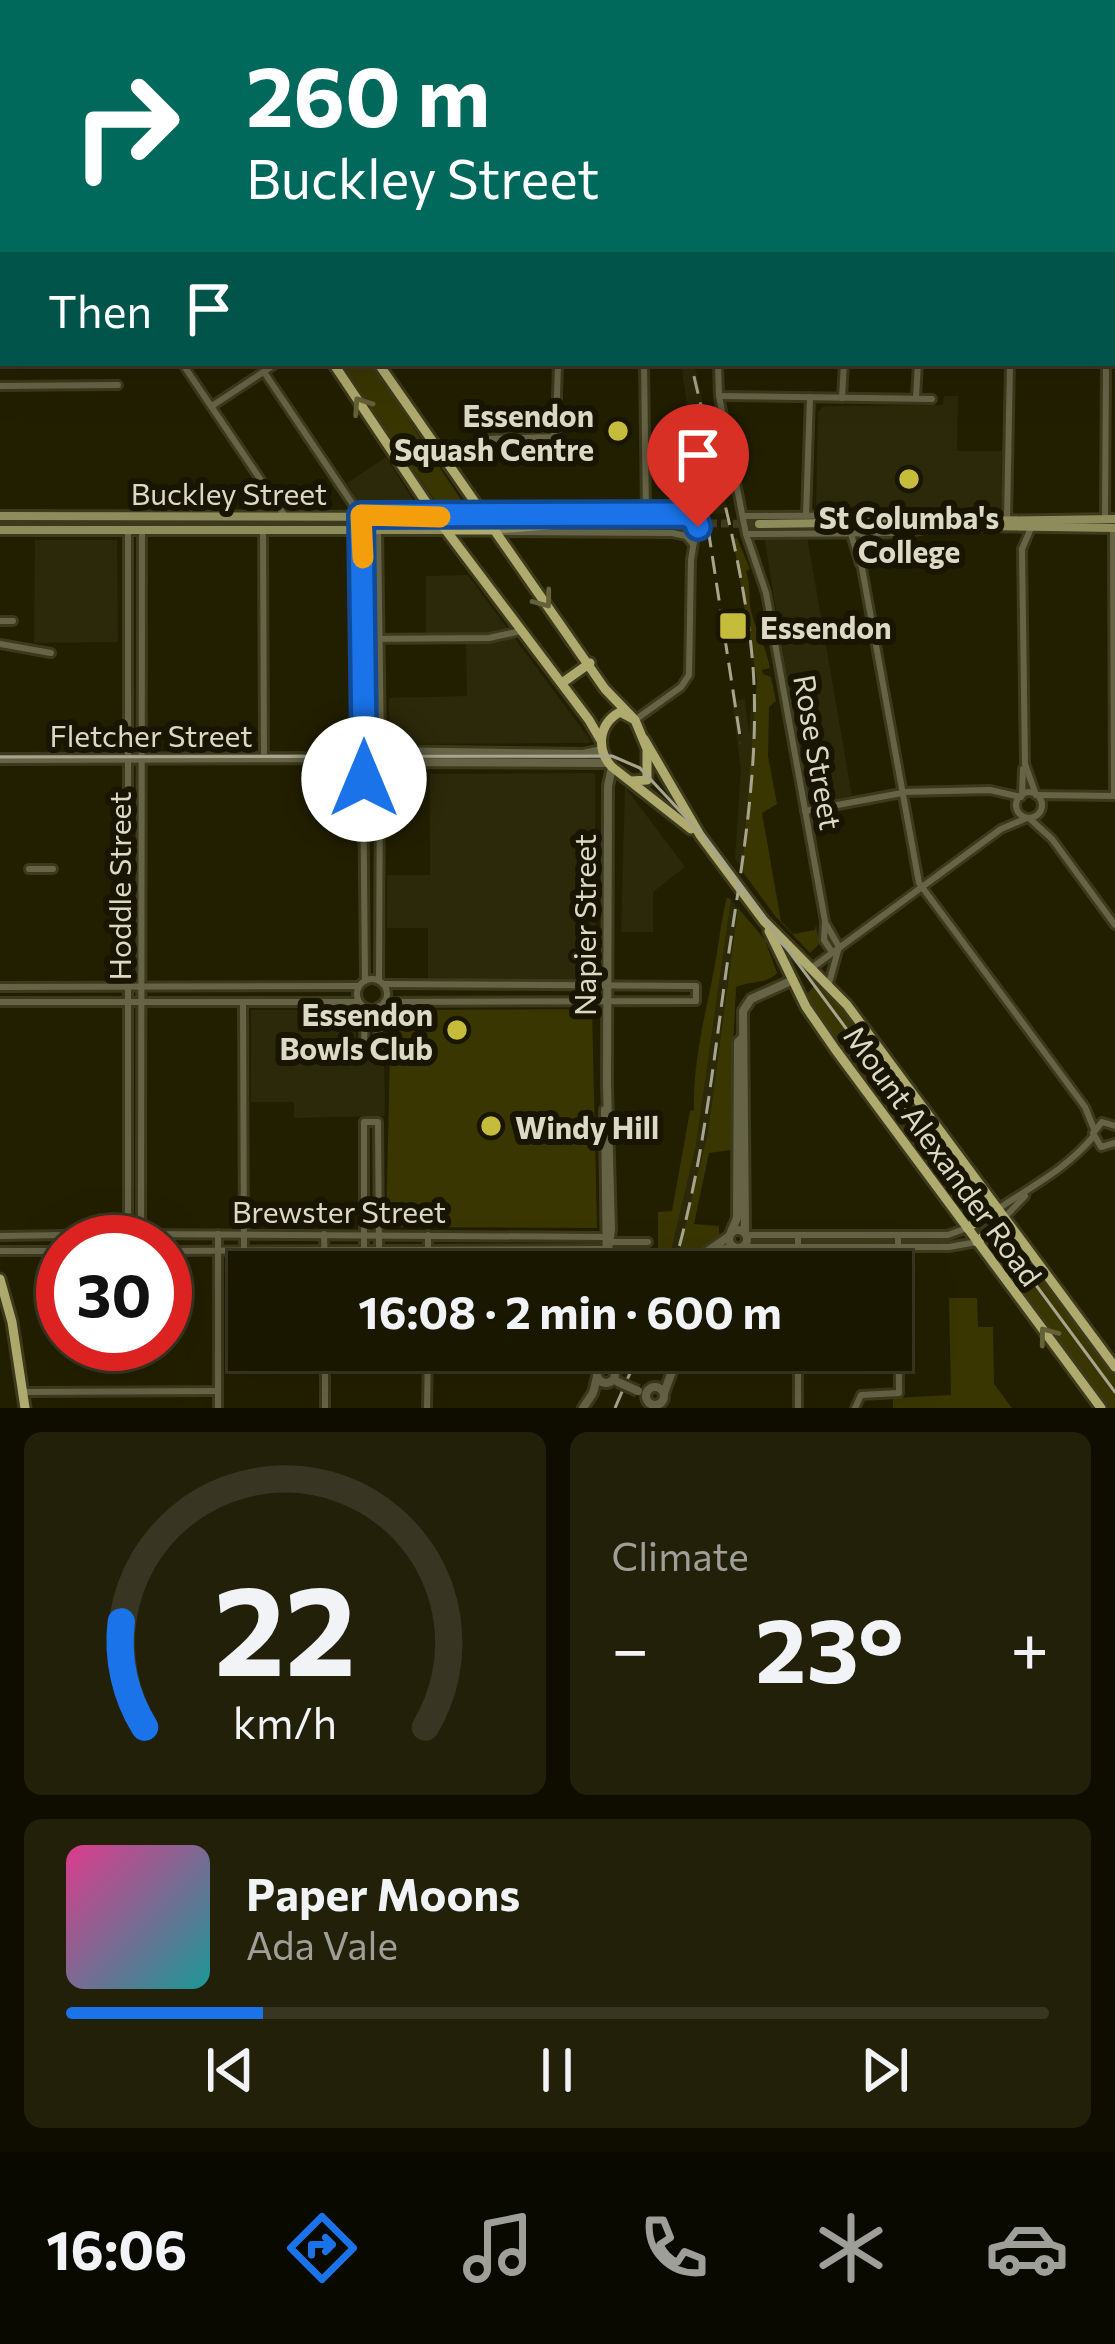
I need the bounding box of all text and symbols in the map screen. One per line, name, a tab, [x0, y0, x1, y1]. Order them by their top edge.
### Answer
text: 260 m	[246, 42, 490, 144]
icon: right	[48, 48, 204, 204]
text: Buckley Street	[246, 144, 599, 210]
icon: arrive	[176, 276, 242, 342]
text: Then	[48, 282, 152, 337]
one-way arrow	[353, 396, 375, 418]
place label: Essendon Squash Centre	[394, 396, 594, 467]
pin	[647, 404, 749, 527]
marker: Essendon Squash Centre	[605, 418, 631, 444]
icon: arrive	[665, 422, 731, 488]
marker: St Columba's College	[896, 466, 922, 492]
street label: Buckley Street	[131, 474, 327, 511]
place label: St Columba's College	[819, 498, 999, 569]
one-way arrow	[529, 587, 551, 608]
place label: Essendon	[760, 608, 892, 645]
marker: Essendon	[717, 610, 749, 642]
street label: Rose Street	[787, 672, 851, 832]
street label: Fletcher Street	[50, 716, 252, 753]
position arrow	[301, 716, 427, 842]
street label: Hoddle Street	[100, 791, 137, 981]
street label: Napier Street	[565, 834, 602, 1016]
place label: Essendon Bowls Club	[279, 995, 433, 1066]
marker: Essendon Bowls Club	[444, 1017, 470, 1043]
street label: Mount Alexander Road	[837, 1018, 1051, 1292]
place label: Windy Hill	[515, 1108, 659, 1145]
marker: Windy Hill	[478, 1113, 504, 1139]
street label: Brewster Street	[232, 1192, 446, 1229]
speed limit sign: 30	[36, 1215, 192, 1371]
text: 16:08 · 2 min · 600 m	[358, 1283, 782, 1338]
one-way arrow	[1039, 1327, 1061, 1348]
text: Climate	[612, 1531, 749, 1579]
text: 22	[214, 1549, 356, 1702]
text: 23°	[755, 1591, 904, 1702]
text: −	[612, 1606, 649, 1687]
text: +	[1010, 1606, 1049, 1687]
text: km/h	[233, 1694, 337, 1747]
text: Paper Moons	[246, 1865, 520, 1920]
text: Ada Vale	[246, 1920, 398, 1968]
icon: previous	[197, 2037, 263, 2103]
icon: pause	[524, 2037, 590, 2103]
icon: next	[852, 2037, 918, 2103]
icon: directions	[280, 2206, 364, 2290]
icon: music	[456, 2206, 540, 2290]
icon: phone	[632, 2206, 716, 2290]
icon: climate	[809, 2206, 893, 2290]
icon: car	[985, 2206, 1069, 2290]
text: 16:06	[46, 2215, 187, 2281]

